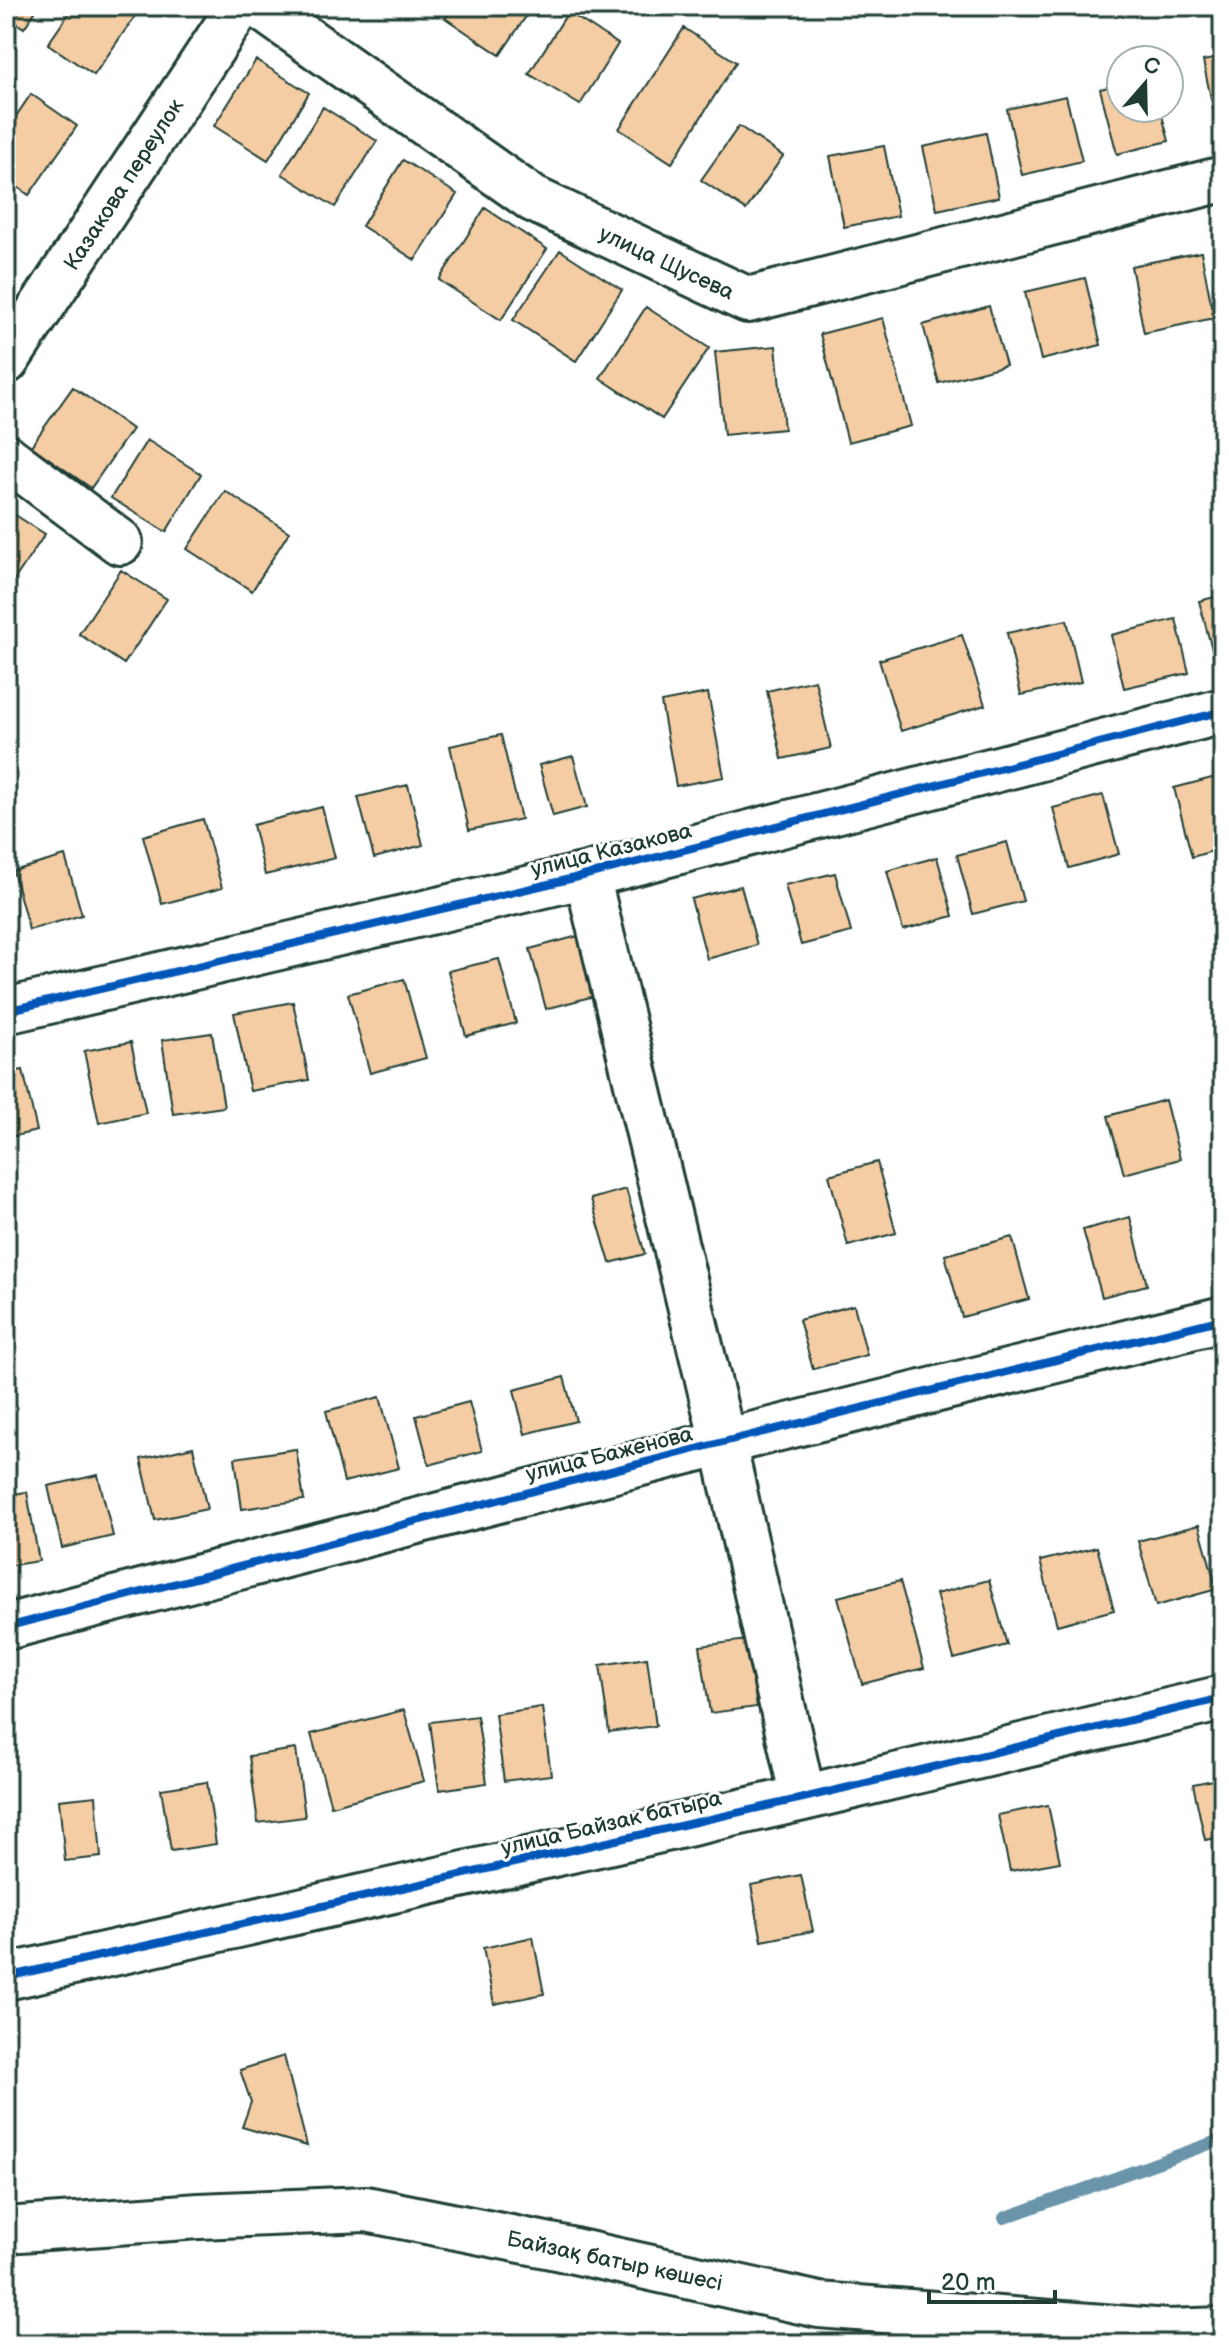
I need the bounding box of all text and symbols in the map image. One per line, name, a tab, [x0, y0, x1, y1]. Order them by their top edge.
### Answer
north arrow	[1105, 44, 1185, 124]
text: С	[1140, 51, 1163, 82]
street label: Казакова переулок	[59, 94, 190, 276]
street label: улица Щусева	[595, 220, 738, 306]
street label: улица Казакова	[528, 817, 695, 884]
street label: улица Баженова	[523, 1421, 696, 1488]
street label: улица Байзак батыра	[499, 1785, 724, 1862]
street label: Байзақ батыр көшесі	[504, 2225, 725, 2298]
scale bar	[929, 2254, 1055, 2304]
text: 20 m	[941, 2268, 996, 2297]

